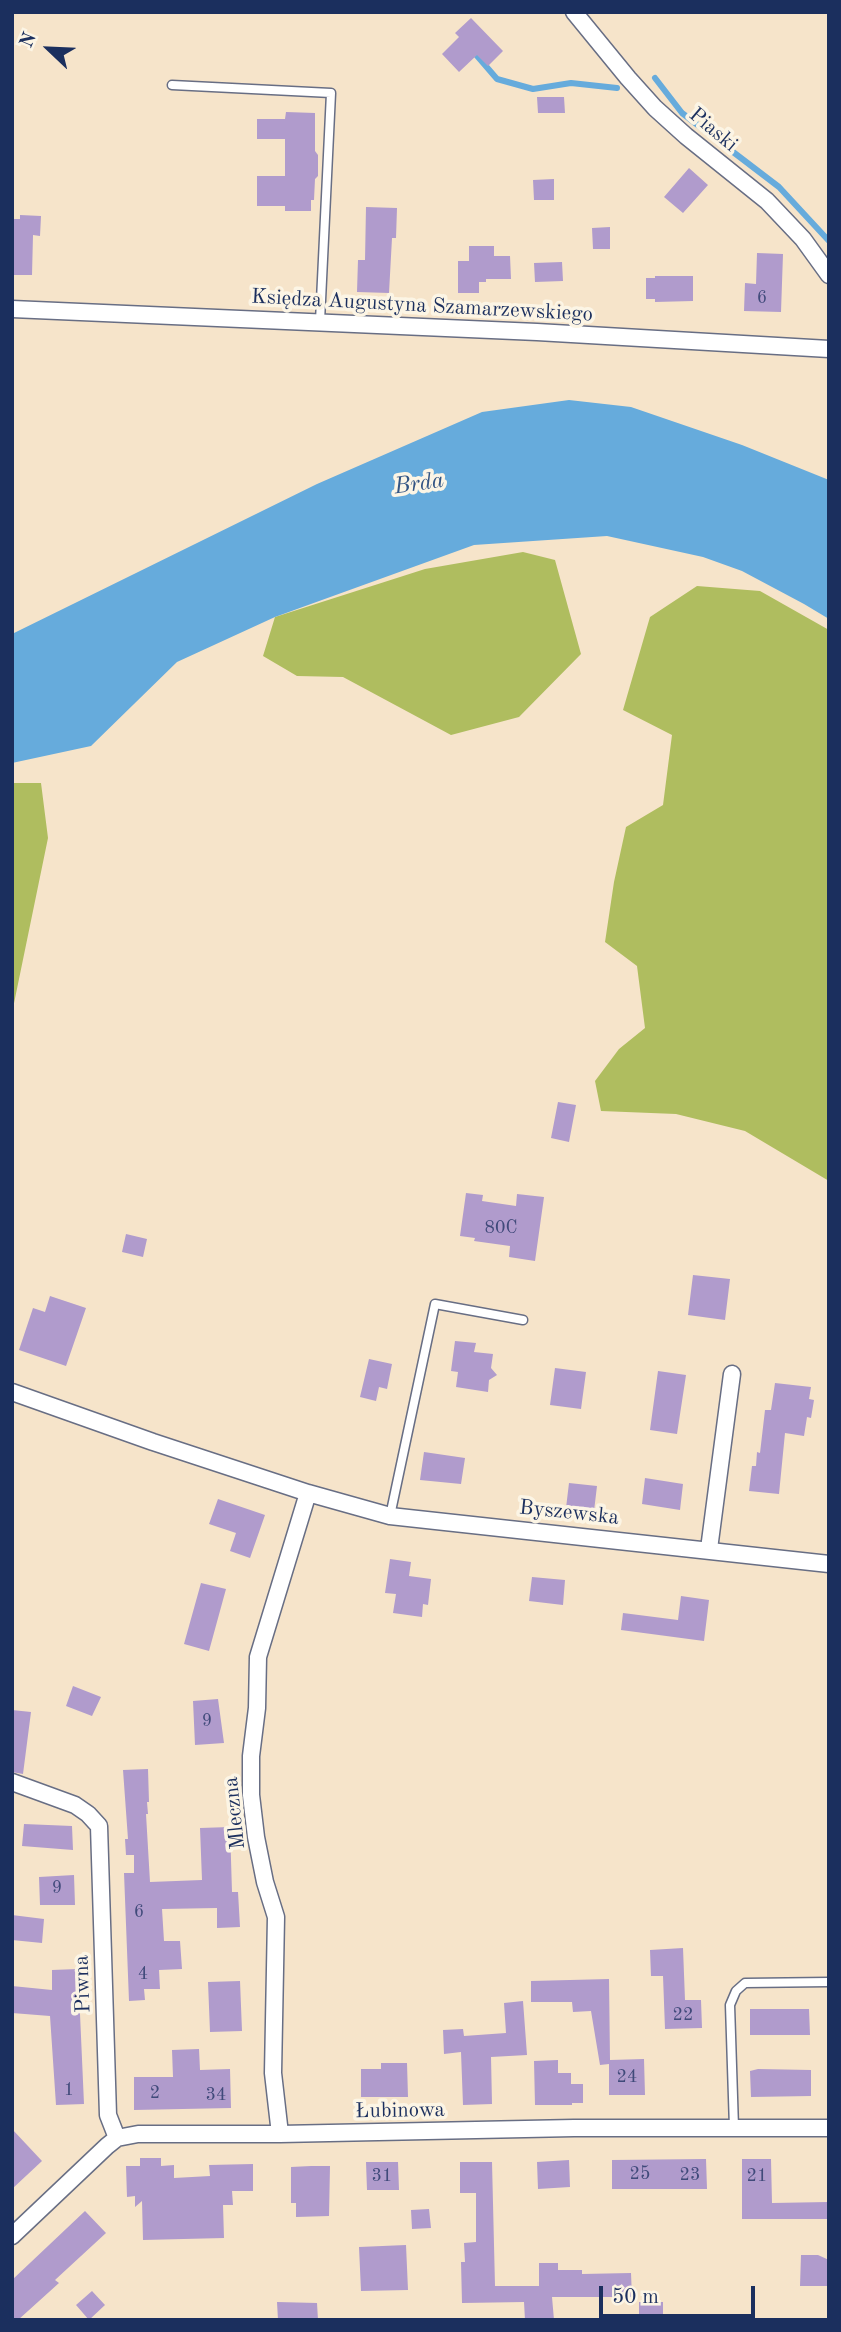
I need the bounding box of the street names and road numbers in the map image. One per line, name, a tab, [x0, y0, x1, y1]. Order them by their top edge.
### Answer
street label: Piaski	[683, 102, 743, 158]
street label: Księdza Augustyna Szamarzewskiego	[250, 284, 594, 328]
street label: Byszewska	[518, 1495, 620, 1531]
street label: Mleczna	[219, 1775, 251, 1851]
street label: Piwna	[69, 1955, 97, 2013]
street label: Łubinowa	[355, 2098, 445, 2124]

